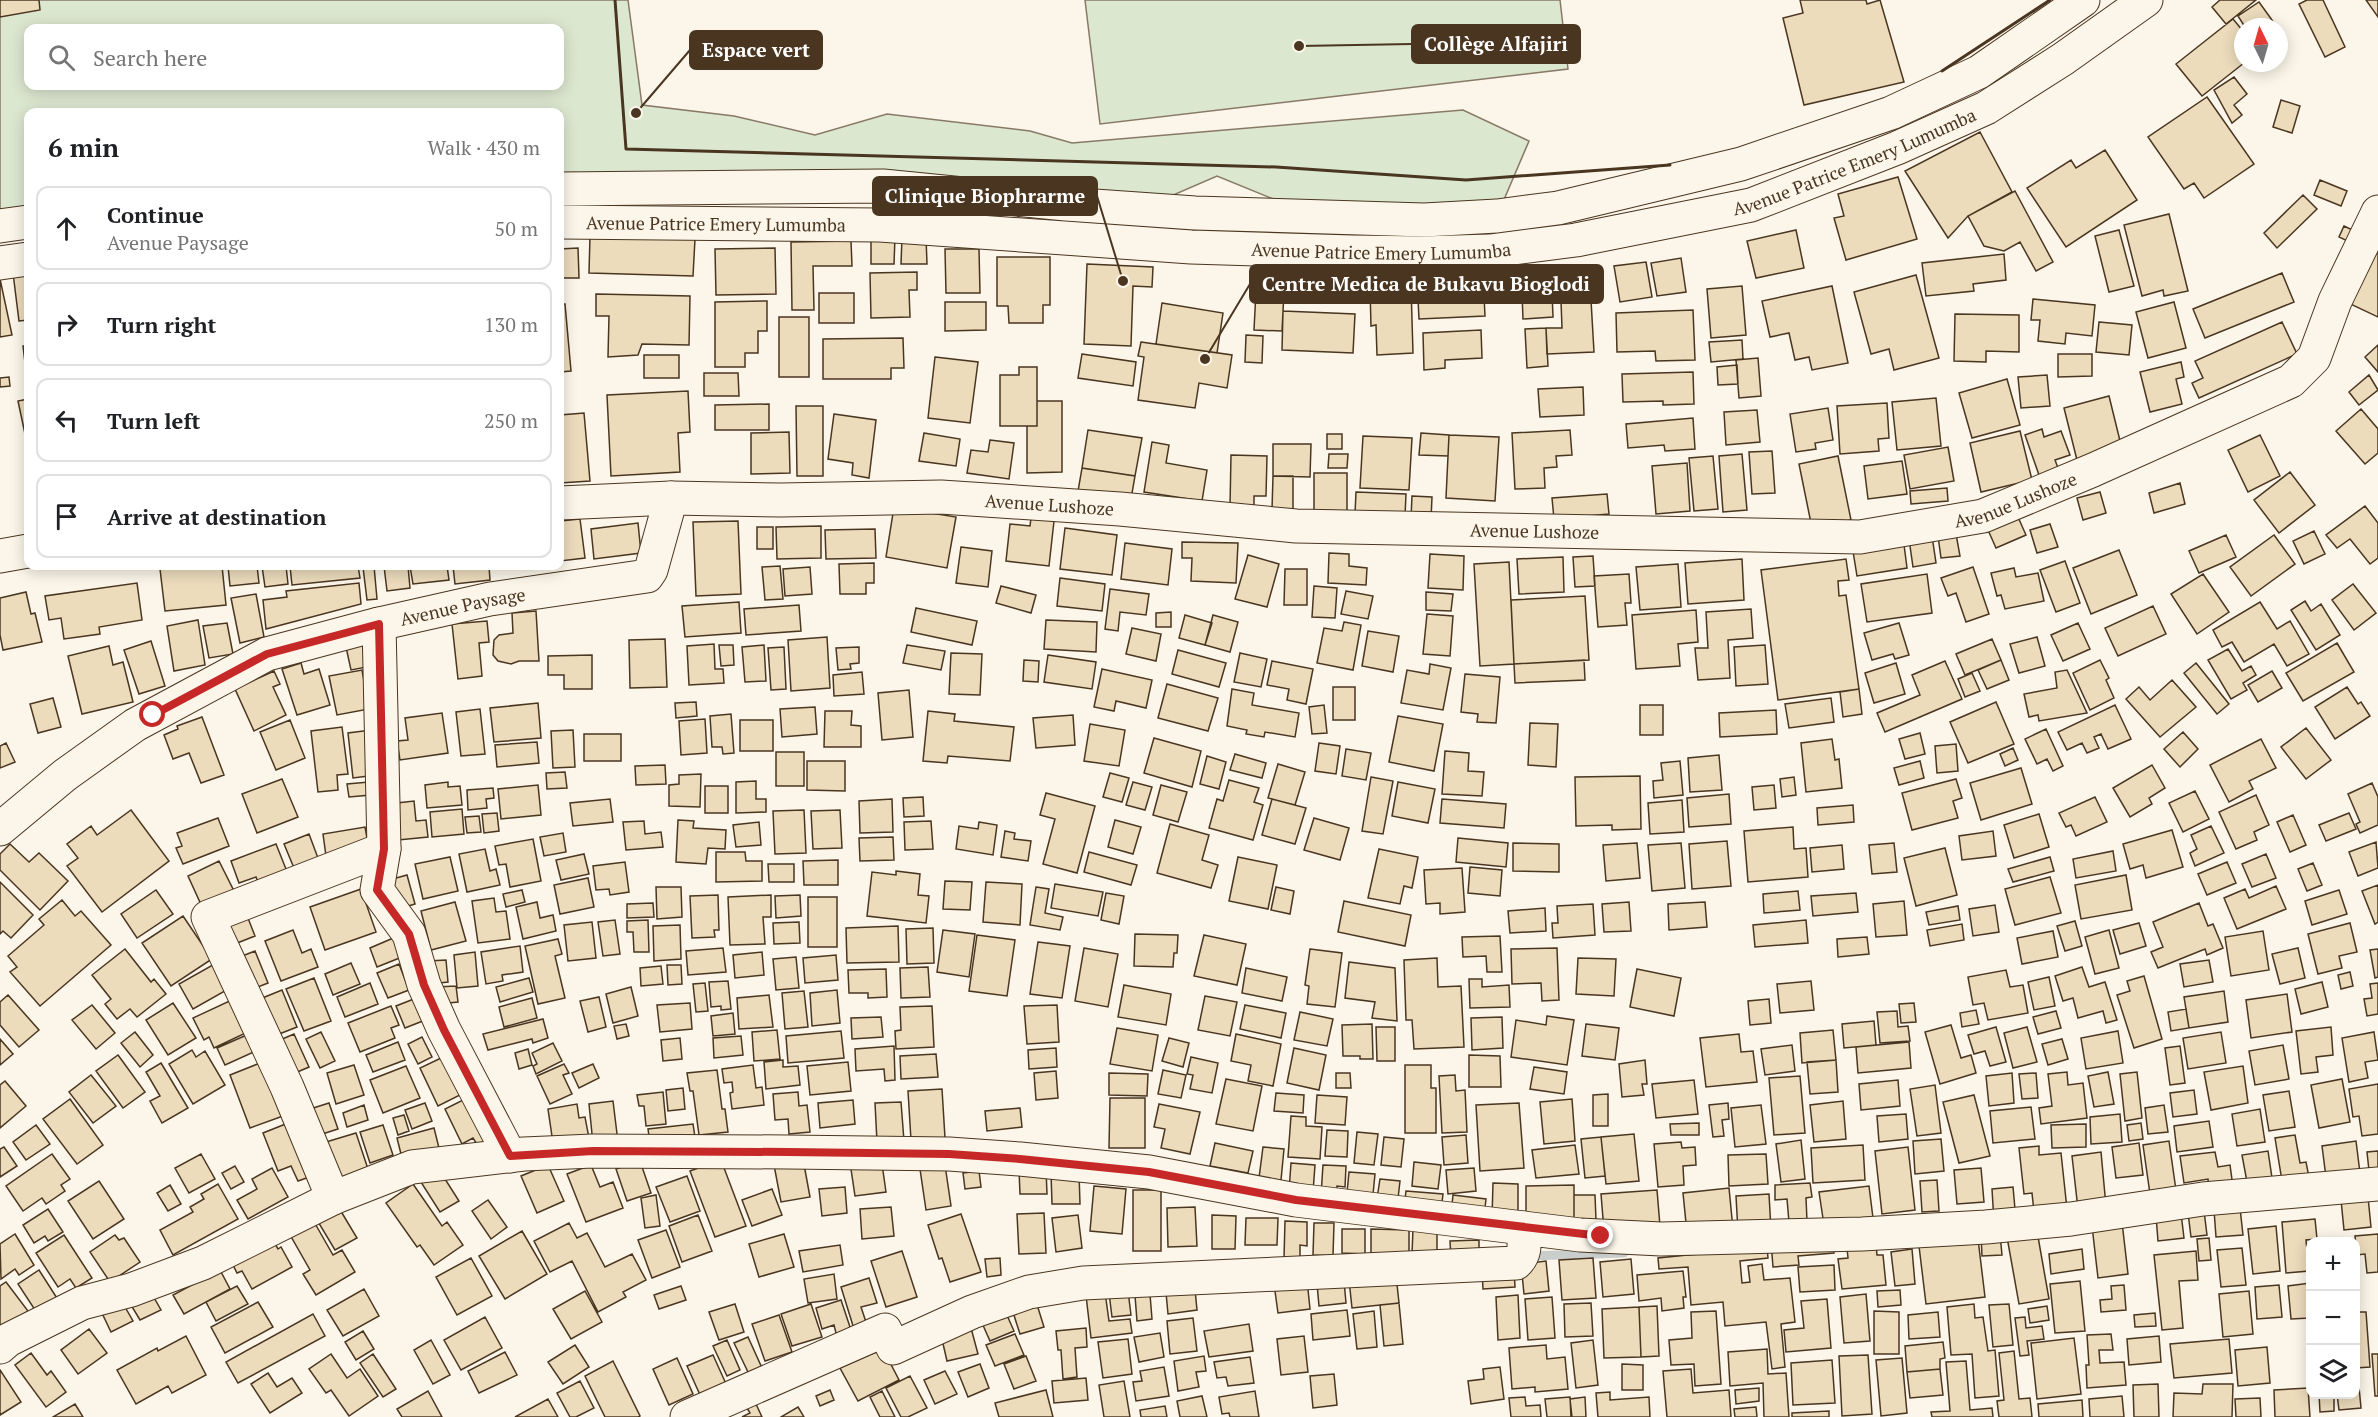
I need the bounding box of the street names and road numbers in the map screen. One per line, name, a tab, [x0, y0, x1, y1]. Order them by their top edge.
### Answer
street label: Avenue Patrice Emery Lumumba	[1731, 102, 1980, 220]
street label: Avenue Patrice Emery Lumumba	[586, 210, 846, 237]
street label: Avenue Patrice Emery Lumumba	[1251, 236, 1512, 265]
street label: Avenue Lushoze	[1952, 466, 2080, 533]
street label: Avenue Lushoze	[984, 488, 1115, 521]
street label: Avenue Lushoze	[1470, 517, 1599, 544]
street label: Avenue Paysage	[398, 582, 527, 631]

